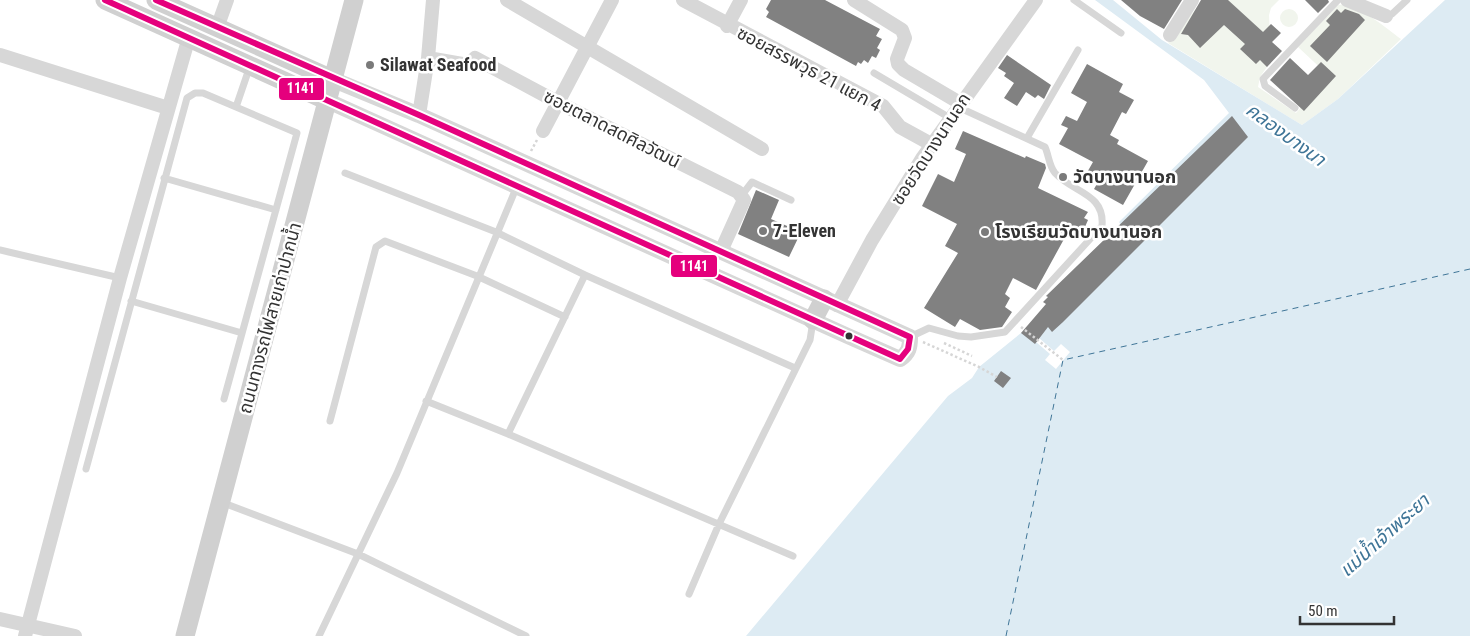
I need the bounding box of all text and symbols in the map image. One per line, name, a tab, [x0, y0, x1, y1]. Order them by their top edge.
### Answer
street label: ซอยสรรพวุธ 21 แยก 4	[733, 22, 885, 116]
place label: Silawat Seafood	[380, 54, 496, 75]
marker: Silawat Seafood	[364, 59, 376, 71]
line badge: 1141	[278, 77, 325, 101]
text: 1141	[287, 80, 315, 96]
street label: ซอยตลาดสดศิลวัฒน์	[541, 85, 684, 172]
street label: ซอยวัดบางนานอก	[887, 89, 975, 209]
water label: คลองบางนา	[1242, 98, 1331, 172]
place label: วัดบางนานอก	[1073, 166, 1176, 187]
marker: วัดบางนานอก	[1057, 171, 1069, 183]
street label: ถนนทางรถไฟสายเก่าปากน้ำ	[232, 220, 305, 416]
place label: 7-Eleven	[773, 220, 836, 241]
place label: โรงเรียนวัดบางนานอก	[995, 221, 1162, 242]
marker: 7-Eleven	[757, 225, 769, 237]
marker: โรงเรียนวัดบางนานอก	[979, 226, 991, 238]
line badge: 1141	[670, 254, 718, 278]
text: 1141	[680, 258, 708, 274]
unlabelled marker	[844, 331, 854, 341]
water label: แม่น้ำเจ้าพระยา	[1333, 487, 1435, 582]
scale bar	[1300, 594, 1394, 626]
text: 50 m	[1308, 602, 1338, 620]

